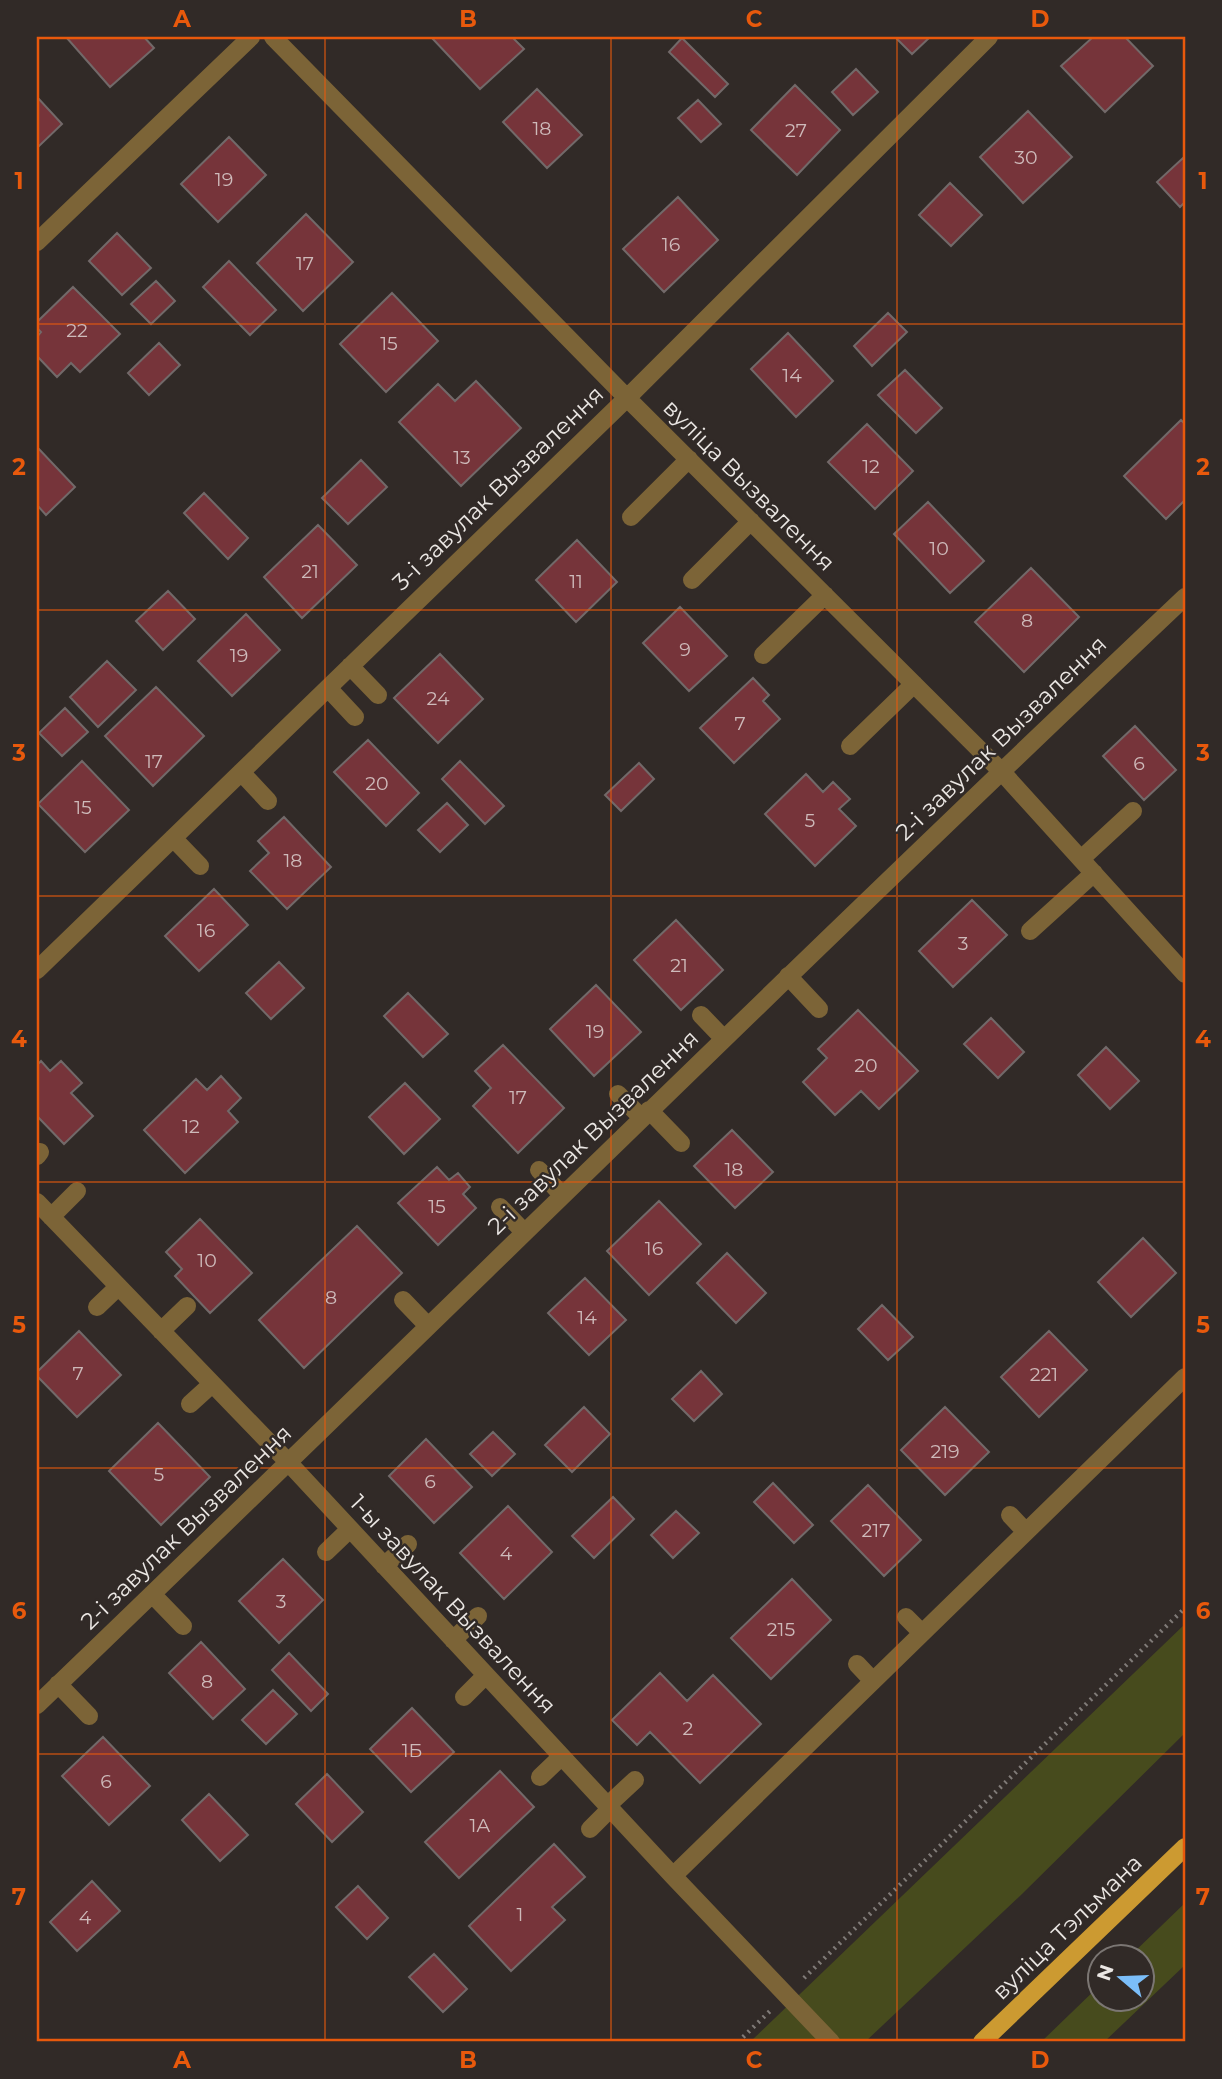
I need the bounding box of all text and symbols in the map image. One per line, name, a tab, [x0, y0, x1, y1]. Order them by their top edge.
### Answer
text: A	[172, 5, 191, 33]
text: B	[459, 5, 477, 33]
text: C	[746, 5, 763, 33]
text: D	[1031, 5, 1050, 33]
house number: 18	[533, 117, 551, 140]
house number: 27	[785, 119, 807, 142]
house number: 30	[1014, 146, 1038, 169]
text: 1	[14, 167, 24, 195]
text: 1	[1198, 167, 1208, 195]
house number: 19	[215, 168, 233, 191]
house number: 16	[662, 233, 680, 256]
house number: 17	[296, 252, 314, 275]
house number: 22	[66, 319, 88, 342]
house number: 15	[380, 332, 398, 355]
house number: 14	[782, 364, 802, 387]
street label: 3-і завулак Вызвалення	[387, 380, 609, 596]
street label: вуліца Вызвалення	[657, 393, 841, 577]
house number: 13	[453, 446, 471, 469]
text: 2	[12, 453, 26, 481]
text: 2	[1196, 453, 1210, 481]
house number: 12	[862, 455, 880, 478]
house number: 10	[929, 537, 949, 560]
house number: 21	[301, 560, 319, 583]
house number: 11	[569, 570, 583, 593]
house number: 8	[1021, 609, 1033, 632]
street label: 2-і завулак Вызвалення	[890, 630, 1112, 846]
house number: 9	[679, 638, 691, 661]
house number: 19	[230, 644, 248, 667]
house number: 24	[427, 687, 450, 710]
house number: 7	[734, 712, 746, 735]
text: 3	[11, 739, 26, 767]
text: 3	[1195, 739, 1210, 767]
house number: 17	[145, 750, 163, 773]
house number: 6	[1133, 752, 1145, 775]
house number: 20	[365, 772, 389, 795]
house number: 15	[74, 796, 92, 819]
house number: 5	[805, 809, 816, 832]
house number: 18	[284, 849, 302, 872]
house number: 16	[197, 919, 215, 942]
house number: 3	[958, 932, 968, 955]
house number: 21	[670, 954, 688, 977]
house number: 19	[586, 1020, 604, 1043]
street label: 2-і завулак Вызвалення	[482, 1024, 704, 1240]
text: 4	[11, 1025, 27, 1053]
text: 4	[1195, 1025, 1211, 1053]
house number: 20	[854, 1054, 878, 1077]
house number: 17	[509, 1086, 527, 1109]
house number: 12	[182, 1115, 200, 1138]
house number: 18	[725, 1158, 743, 1181]
house number: 15	[428, 1195, 446, 1218]
house number: 16	[645, 1237, 663, 1260]
house number: 10	[197, 1249, 217, 1272]
house number: 8	[325, 1286, 337, 1309]
house number: 14	[577, 1306, 597, 1329]
text: 5	[12, 1311, 26, 1339]
text: 5	[1196, 1311, 1210, 1339]
house number: 7	[72, 1362, 84, 1385]
house number: 221	[1030, 1363, 1058, 1386]
street label: 2-і завулак Вызвалення	[75, 1419, 297, 1635]
house number: 219	[930, 1440, 960, 1463]
house number: 5	[154, 1463, 165, 1486]
house number: 6	[424, 1470, 436, 1493]
street label: 1-ы завулак Вызвалення	[344, 1489, 562, 1719]
house number: 217	[862, 1519, 890, 1542]
house number: 4	[500, 1542, 513, 1565]
house number: 3	[276, 1590, 286, 1613]
text: 6	[12, 1597, 27, 1625]
text: 6	[1196, 1597, 1211, 1625]
house number: 215	[767, 1618, 795, 1641]
house number: 8	[201, 1670, 213, 1693]
house number: 2	[683, 1717, 694, 1740]
house number: 1Б	[402, 1739, 422, 1762]
house number: 6	[100, 1770, 112, 1793]
house number: 1А	[470, 1814, 491, 1837]
street label: вуліца Тэльмана	[986, 1849, 1148, 2005]
text: 7	[12, 1883, 26, 1911]
text: 7	[1196, 1883, 1210, 1911]
house number: 1	[517, 1903, 523, 1926]
house number: 4	[79, 1906, 92, 1929]
north arrow	[1086, 1942, 1156, 2012]
text: N	[1092, 1962, 1119, 1984]
text: A	[172, 2046, 191, 2074]
text: B	[459, 2046, 477, 2074]
text: C	[746, 2046, 763, 2074]
text: D	[1031, 2046, 1050, 2074]

